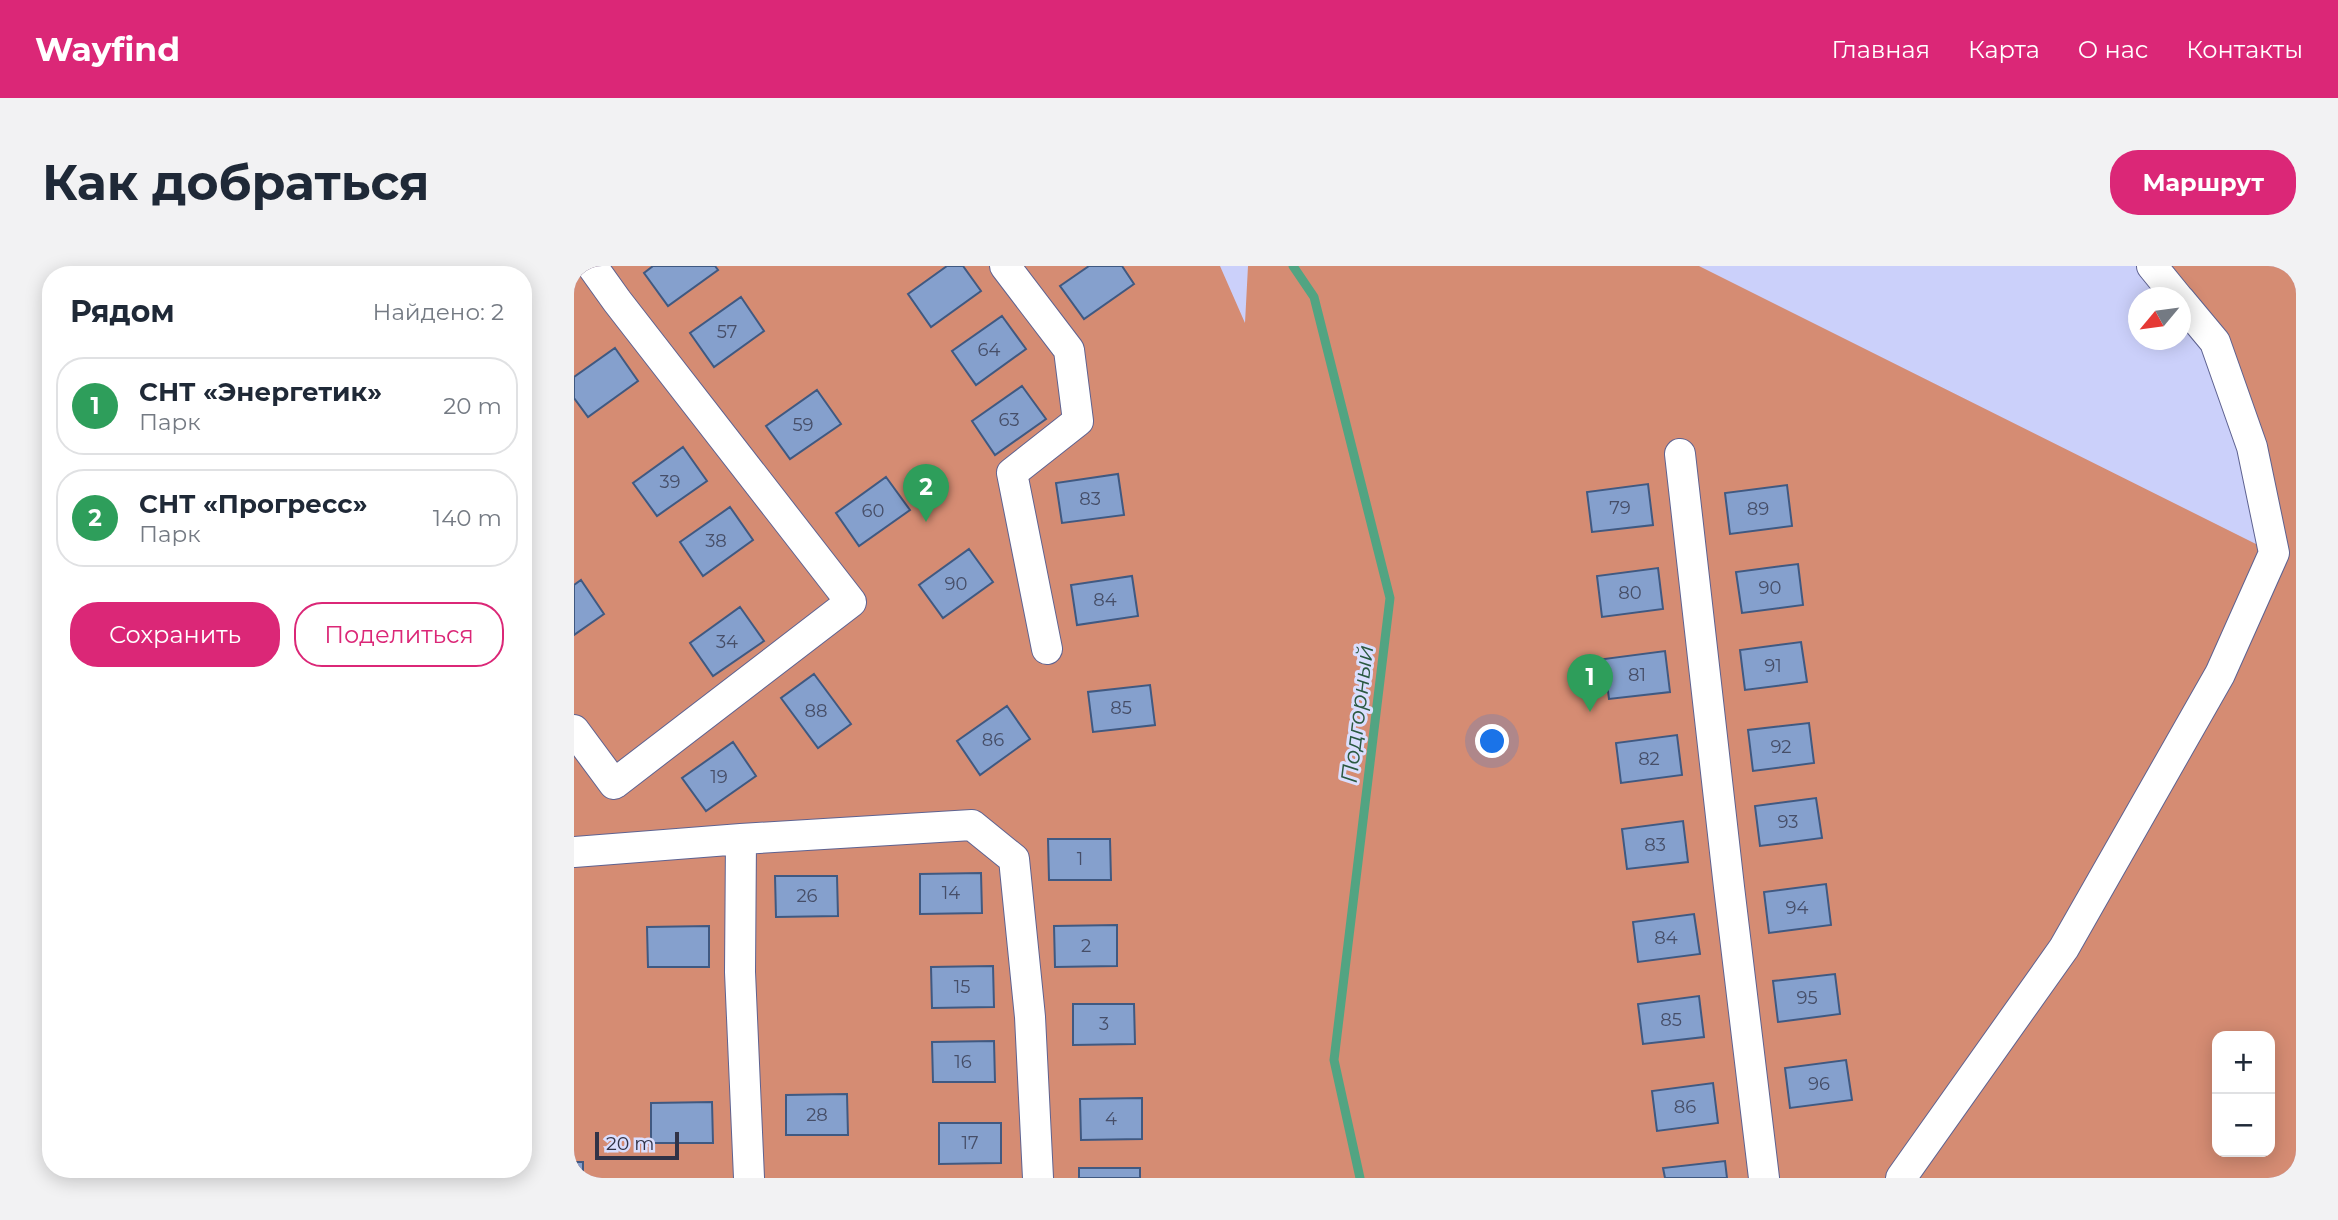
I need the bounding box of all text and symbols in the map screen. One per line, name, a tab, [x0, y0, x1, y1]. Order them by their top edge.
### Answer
text: Wayfind	[35, 29, 180, 69]
text: Главная	[1832, 35, 1930, 64]
text: Карта	[1968, 35, 2040, 64]
text: О нас	[2078, 35, 2148, 64]
text: Контакты	[2186, 35, 2303, 64]
button: Маршрут	[2110, 150, 2296, 215]
text: Как добраться	[42, 153, 430, 212]
north arrow	[2128, 287, 2191, 350]
text: Рядом	[70, 293, 175, 330]
text: Найдено: 2	[373, 298, 504, 326]
house number: 57	[717, 321, 737, 343]
house number: 64	[978, 339, 1001, 361]
text: СНТ «Энергетик»	[139, 376, 382, 408]
text: 1	[90, 392, 100, 420]
text: 20 m	[443, 392, 502, 420]
text: Парк	[139, 408, 201, 436]
house number: 63	[998, 409, 1020, 431]
house number: 59	[792, 414, 814, 436]
pin: 2	[903, 464, 949, 522]
house number: 39	[659, 471, 681, 493]
text: СНТ «Прогресс»	[139, 488, 367, 520]
house number: 83	[1079, 488, 1101, 510]
house number: 79	[1609, 497, 1631, 519]
house number: 89	[1747, 498, 1769, 520]
house number: 60	[862, 500, 884, 522]
text: 2	[88, 504, 102, 532]
text: 140 m	[433, 504, 502, 532]
text: Парк	[139, 520, 201, 548]
house number: 38	[705, 530, 727, 552]
house number: 90	[945, 573, 967, 595]
house number: 90	[1759, 577, 1781, 599]
house number: 80	[1618, 582, 1642, 604]
house number: 84	[1093, 589, 1117, 611]
button: Сохранить	[70, 602, 280, 667]
button: Поделиться	[294, 602, 504, 667]
house number: 34	[716, 631, 738, 653]
water label: Подгорный	[1335, 643, 1379, 785]
pin: 1	[1567, 654, 1613, 712]
house number: 91	[1764, 655, 1782, 677]
house number: 81	[1628, 664, 1646, 686]
house number: 85	[1110, 697, 1132, 719]
house number: 88	[805, 700, 827, 722]
your location	[1475, 724, 1509, 758]
house number: 86	[982, 729, 1004, 751]
house number: 92	[1770, 736, 1792, 758]
house number: 82	[1638, 748, 1660, 770]
house number: 19	[710, 766, 728, 788]
house number: 93	[1778, 811, 1798, 833]
house number: 83	[1644, 834, 1666, 856]
house number: 1	[1077, 848, 1083, 870]
house number: 14	[942, 882, 960, 904]
house number: 26	[796, 885, 818, 907]
house number: 94	[1786, 897, 1809, 919]
house number: 84	[1654, 927, 1678, 949]
house number: 2	[1081, 935, 1091, 957]
house number: 15	[954, 976, 970, 998]
house number: 95	[1796, 987, 1818, 1009]
house number: 85	[1660, 1009, 1682, 1031]
house number: 3	[1099, 1013, 1109, 1035]
map controls	[2212, 1031, 2275, 1157]
button: +	[2212, 1031, 2275, 1094]
house number: 16	[954, 1051, 972, 1073]
house number: 96	[1808, 1073, 1830, 1095]
button: −	[2212, 1094, 2275, 1157]
house number: 86	[1674, 1096, 1696, 1118]
house number: 28	[806, 1104, 828, 1126]
house number: 4	[1105, 1108, 1117, 1130]
scale bar	[595, 1129, 679, 1161]
text: 20 m	[606, 1132, 654, 1155]
house number: 17	[961, 1132, 979, 1154]

